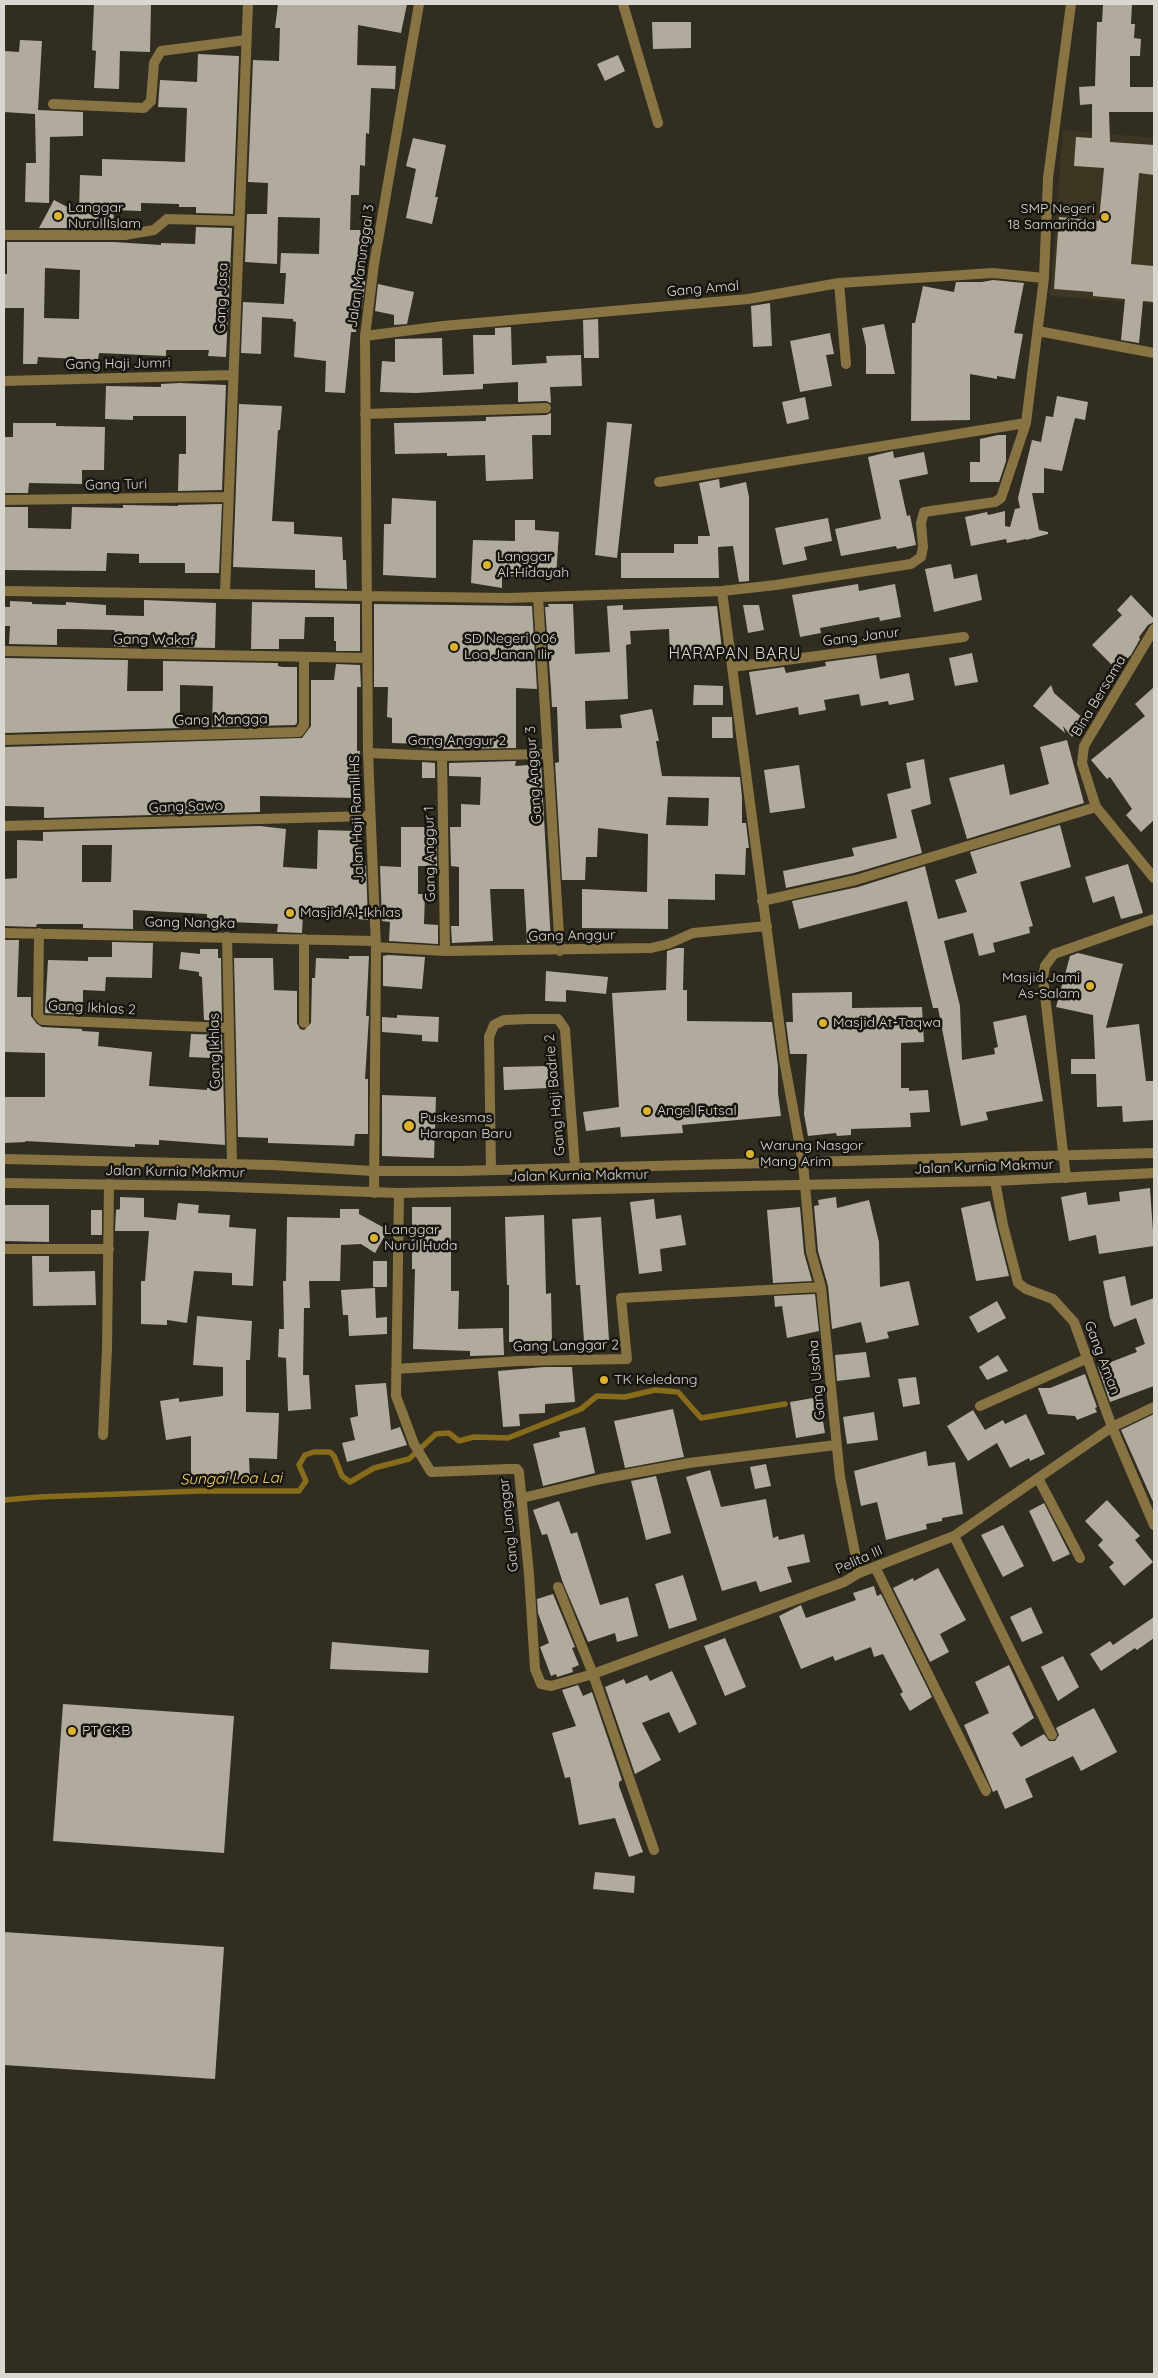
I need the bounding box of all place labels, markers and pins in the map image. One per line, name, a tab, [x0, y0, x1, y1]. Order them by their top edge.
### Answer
place label: Langgar Nurul Islam	[68, 200, 141, 232]
place label: SMP Negeri 18 Samarinda	[1007, 201, 1095, 233]
marker: Langgar Nurul Islam	[52, 210, 64, 222]
marker: SMP Negeri 18 Samarinda	[1099, 211, 1111, 223]
place label: Langgar Al-Hidayah	[497, 549, 569, 582]
marker: Langgar Al-Hidayah	[481, 559, 493, 571]
place label: SD Negeri 006 Loa Janan Ilir	[464, 631, 557, 664]
marker: SD Negeri 006 Loa Janan Ilir	[448, 641, 460, 653]
place label: Masjid Al-Ikhlas	[300, 905, 401, 921]
marker: Masjid Al-Ikhlas	[284, 907, 296, 919]
place label: Masjid Jami As-Salam	[1002, 970, 1080, 1002]
marker: Masjid Jami As-Salam	[1084, 980, 1096, 992]
place label: Masjid At-Taqwa	[833, 1015, 941, 1031]
marker: Masjid At-Taqwa	[817, 1017, 829, 1029]
place label: Angel Futsal	[657, 1103, 737, 1119]
marker: Angel Futsal	[641, 1105, 653, 1117]
place label: Puskesmas Harapan Baru	[420, 1110, 512, 1142]
marker: Puskesmas Harapan Baru	[402, 1119, 416, 1133]
place label: Warung Nasgor Mang Arim	[760, 1138, 863, 1170]
marker: Warung Nasgor Mang Arim	[744, 1148, 756, 1160]
place label: Langgar Nurul Huda	[384, 1222, 458, 1254]
marker: Langgar Nurul Huda	[368, 1232, 380, 1244]
place label: TK Keledang	[614, 1372, 698, 1388]
marker: TK Keledang	[598, 1374, 610, 1386]
place label: PT CKB	[82, 1723, 130, 1739]
marker: PT CKB	[66, 1725, 78, 1737]

